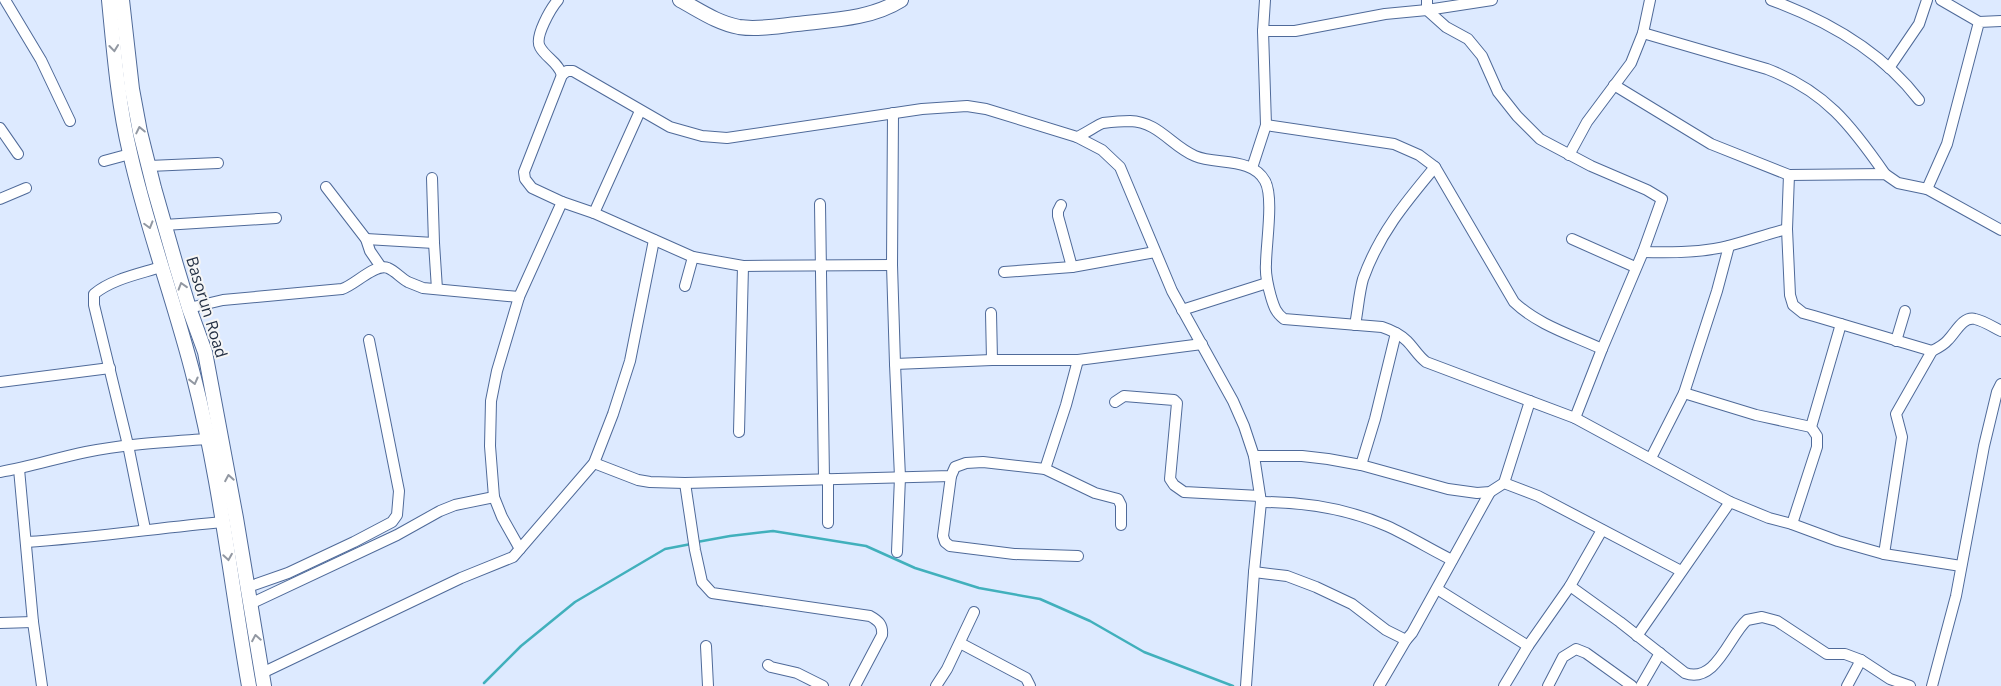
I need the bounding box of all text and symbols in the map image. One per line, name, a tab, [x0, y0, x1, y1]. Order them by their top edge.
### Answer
one-way arrow	[108, 45, 119, 53]
one-way arrow	[135, 125, 146, 134]
one-way arrow	[143, 220, 153, 228]
street label: Basorun Road	[181, 254, 233, 360]
one-way arrow	[178, 283, 188, 291]
one-way arrow	[188, 376, 199, 385]
one-way arrow	[224, 473, 235, 482]
one-way arrow	[223, 553, 233, 562]
one-way arrow	[251, 634, 261, 642]

